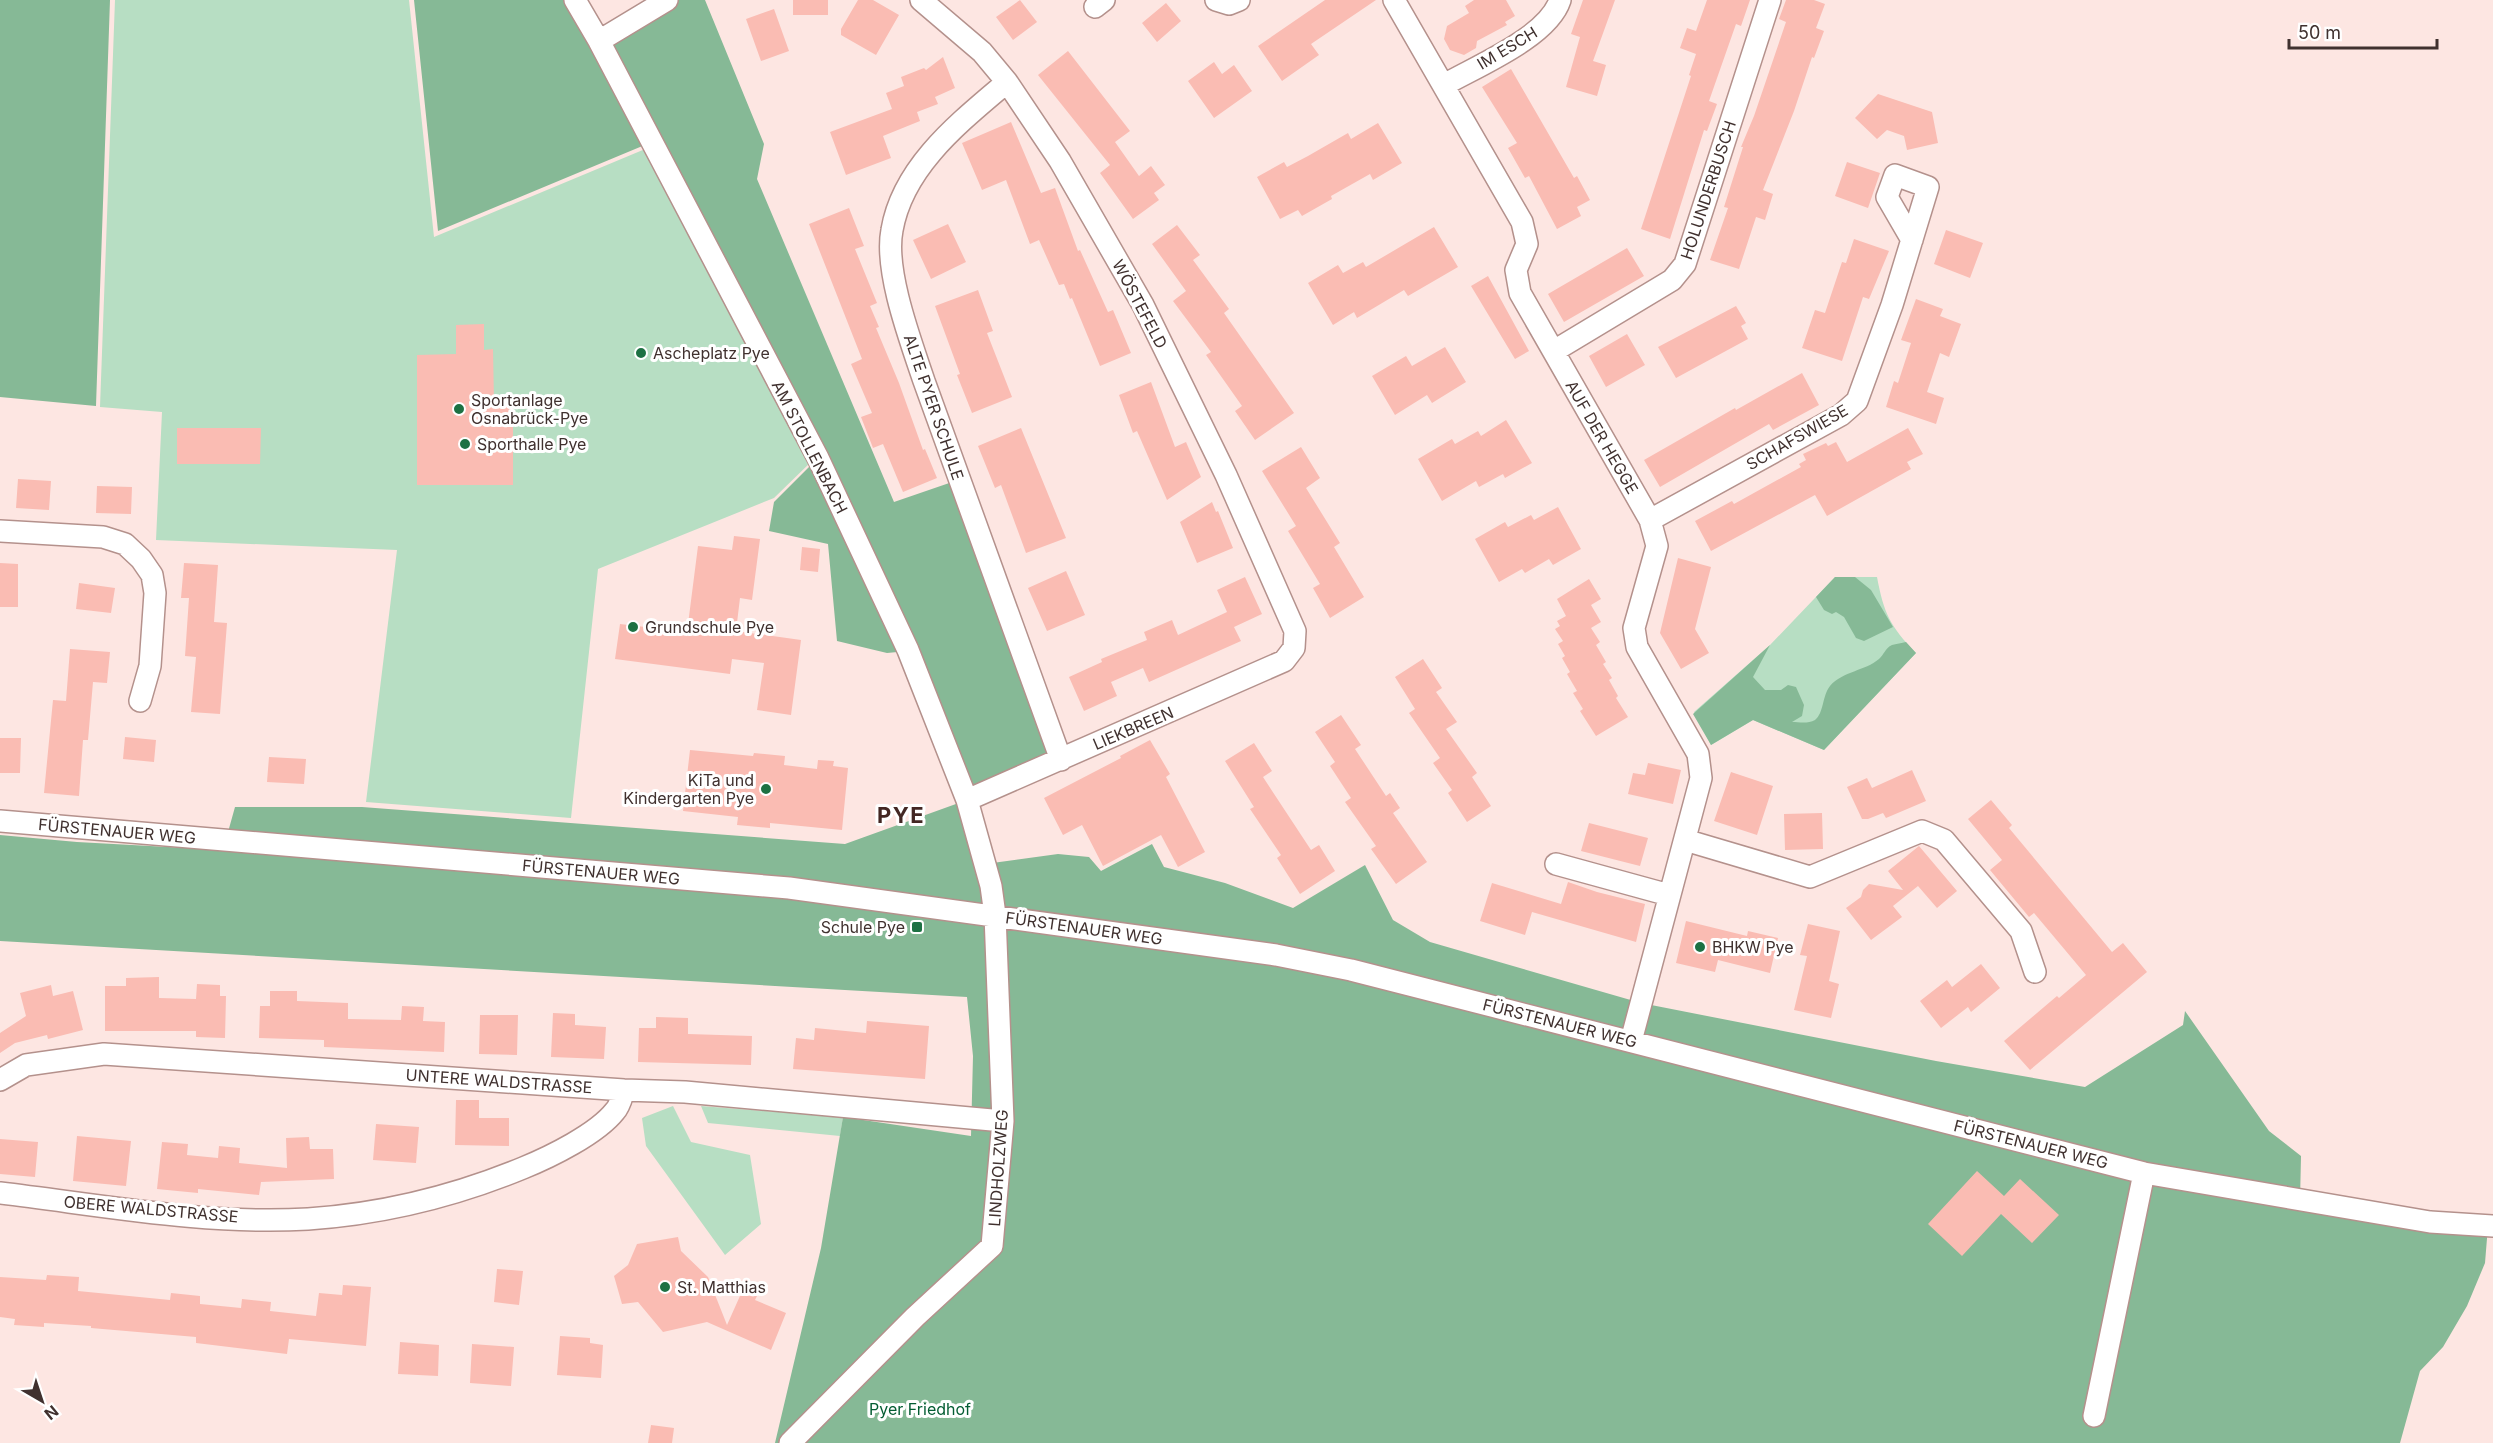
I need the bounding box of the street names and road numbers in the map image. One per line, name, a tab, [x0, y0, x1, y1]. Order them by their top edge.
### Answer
street label: IM ESCH	[1473, 22, 1541, 74]
street label: HOLUNDERBUSCH	[1676, 118, 1740, 262]
street label: WÖSTEFELD	[1108, 256, 1172, 352]
street label: ALTE PYER SCHULE	[900, 331, 968, 483]
street label: AM STOLLENBACH	[768, 377, 852, 517]
street label: AUF DER HEGGE	[1561, 377, 1643, 497]
street label: SCHAFSWIESE	[1743, 400, 1851, 474]
street label: LIEKBREEN	[1090, 702, 1176, 754]
street label: FÜRSTENAUER WEG	[37, 814, 197, 848]
street label: FÜRSTENAUER WEG	[521, 855, 681, 889]
street label: FÜRSTENAUER WEG	[1004, 907, 1164, 949]
street label: FÜRSTENAUER WEG	[1481, 994, 1639, 1052]
street label: UNTERE WALDSTRASSE	[405, 1065, 593, 1097]
street label: LINDHOLZWEG	[984, 1109, 1012, 1227]
street label: FÜRSTENAUER WEG	[1952, 1115, 2110, 1173]
street label: OBERE WALDSTRASSE	[63, 1191, 239, 1227]

